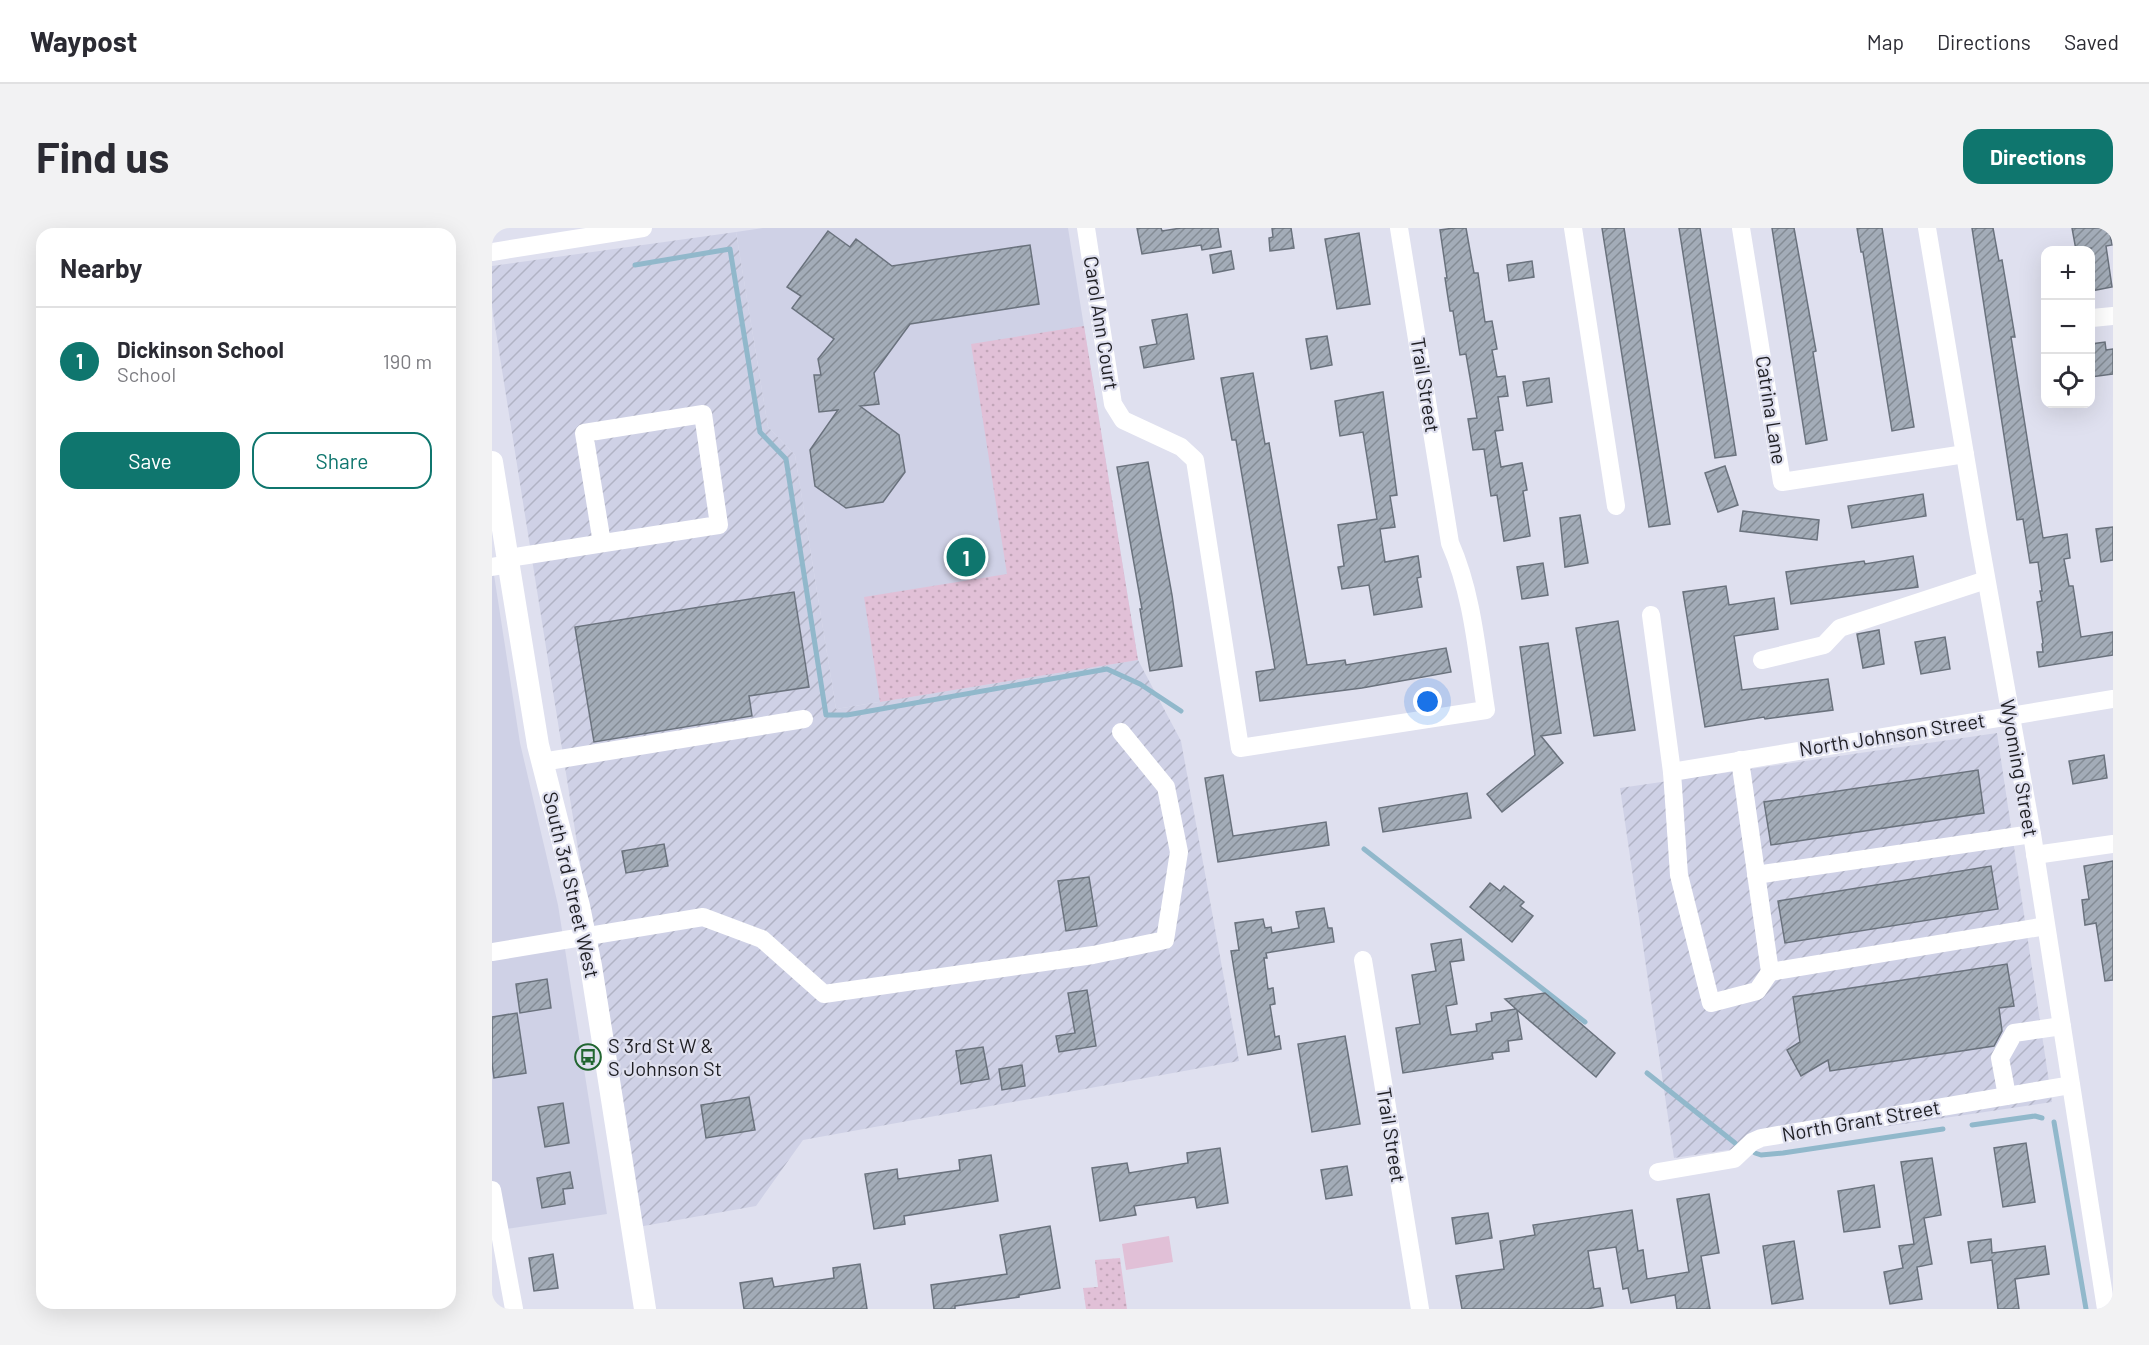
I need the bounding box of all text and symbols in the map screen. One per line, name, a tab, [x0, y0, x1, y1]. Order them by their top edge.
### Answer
text: Waypost	[30, 24, 137, 58]
text: Map	[1867, 29, 1904, 54]
text: Directions	[1937, 29, 2031, 54]
text: Saved	[2064, 29, 2119, 54]
button: Directions	[1963, 129, 2113, 184]
text: Find us	[36, 131, 169, 181]
map controls	[2041, 246, 2095, 408]
button: +	[2041, 246, 2095, 300]
text: Nearby	[60, 252, 142, 283]
street label: Carol Ann Court	[1080, 254, 1124, 391]
button: −	[2041, 300, 2095, 354]
text: Dickinson School	[117, 336, 284, 362]
street label: Trail Street	[1407, 336, 1445, 434]
text: 1	[76, 349, 83, 373]
text: 190 m	[383, 349, 432, 373]
street label: Catrina Lane	[1752, 354, 1792, 466]
button: locate	[2041, 354, 2095, 408]
text: School	[117, 362, 176, 386]
button: Save	[60, 432, 240, 489]
button: Share	[252, 432, 432, 489]
pin: 1	[946, 534, 986, 580]
your location	[1413, 687, 1442, 716]
street label: Wyoming Street	[1996, 697, 2044, 838]
street label: North Johnson Street	[1797, 707, 1987, 761]
street label: South 3rd Street West	[539, 789, 605, 980]
place label: S 3rd St W & S Johnson St	[608, 1033, 722, 1080]
bus stop icon: S 3rd St W & S Johnson St	[573, 1042, 603, 1072]
street label: Trail Street	[1373, 1086, 1411, 1184]
street label: North Grant Street	[1780, 1094, 1942, 1146]

